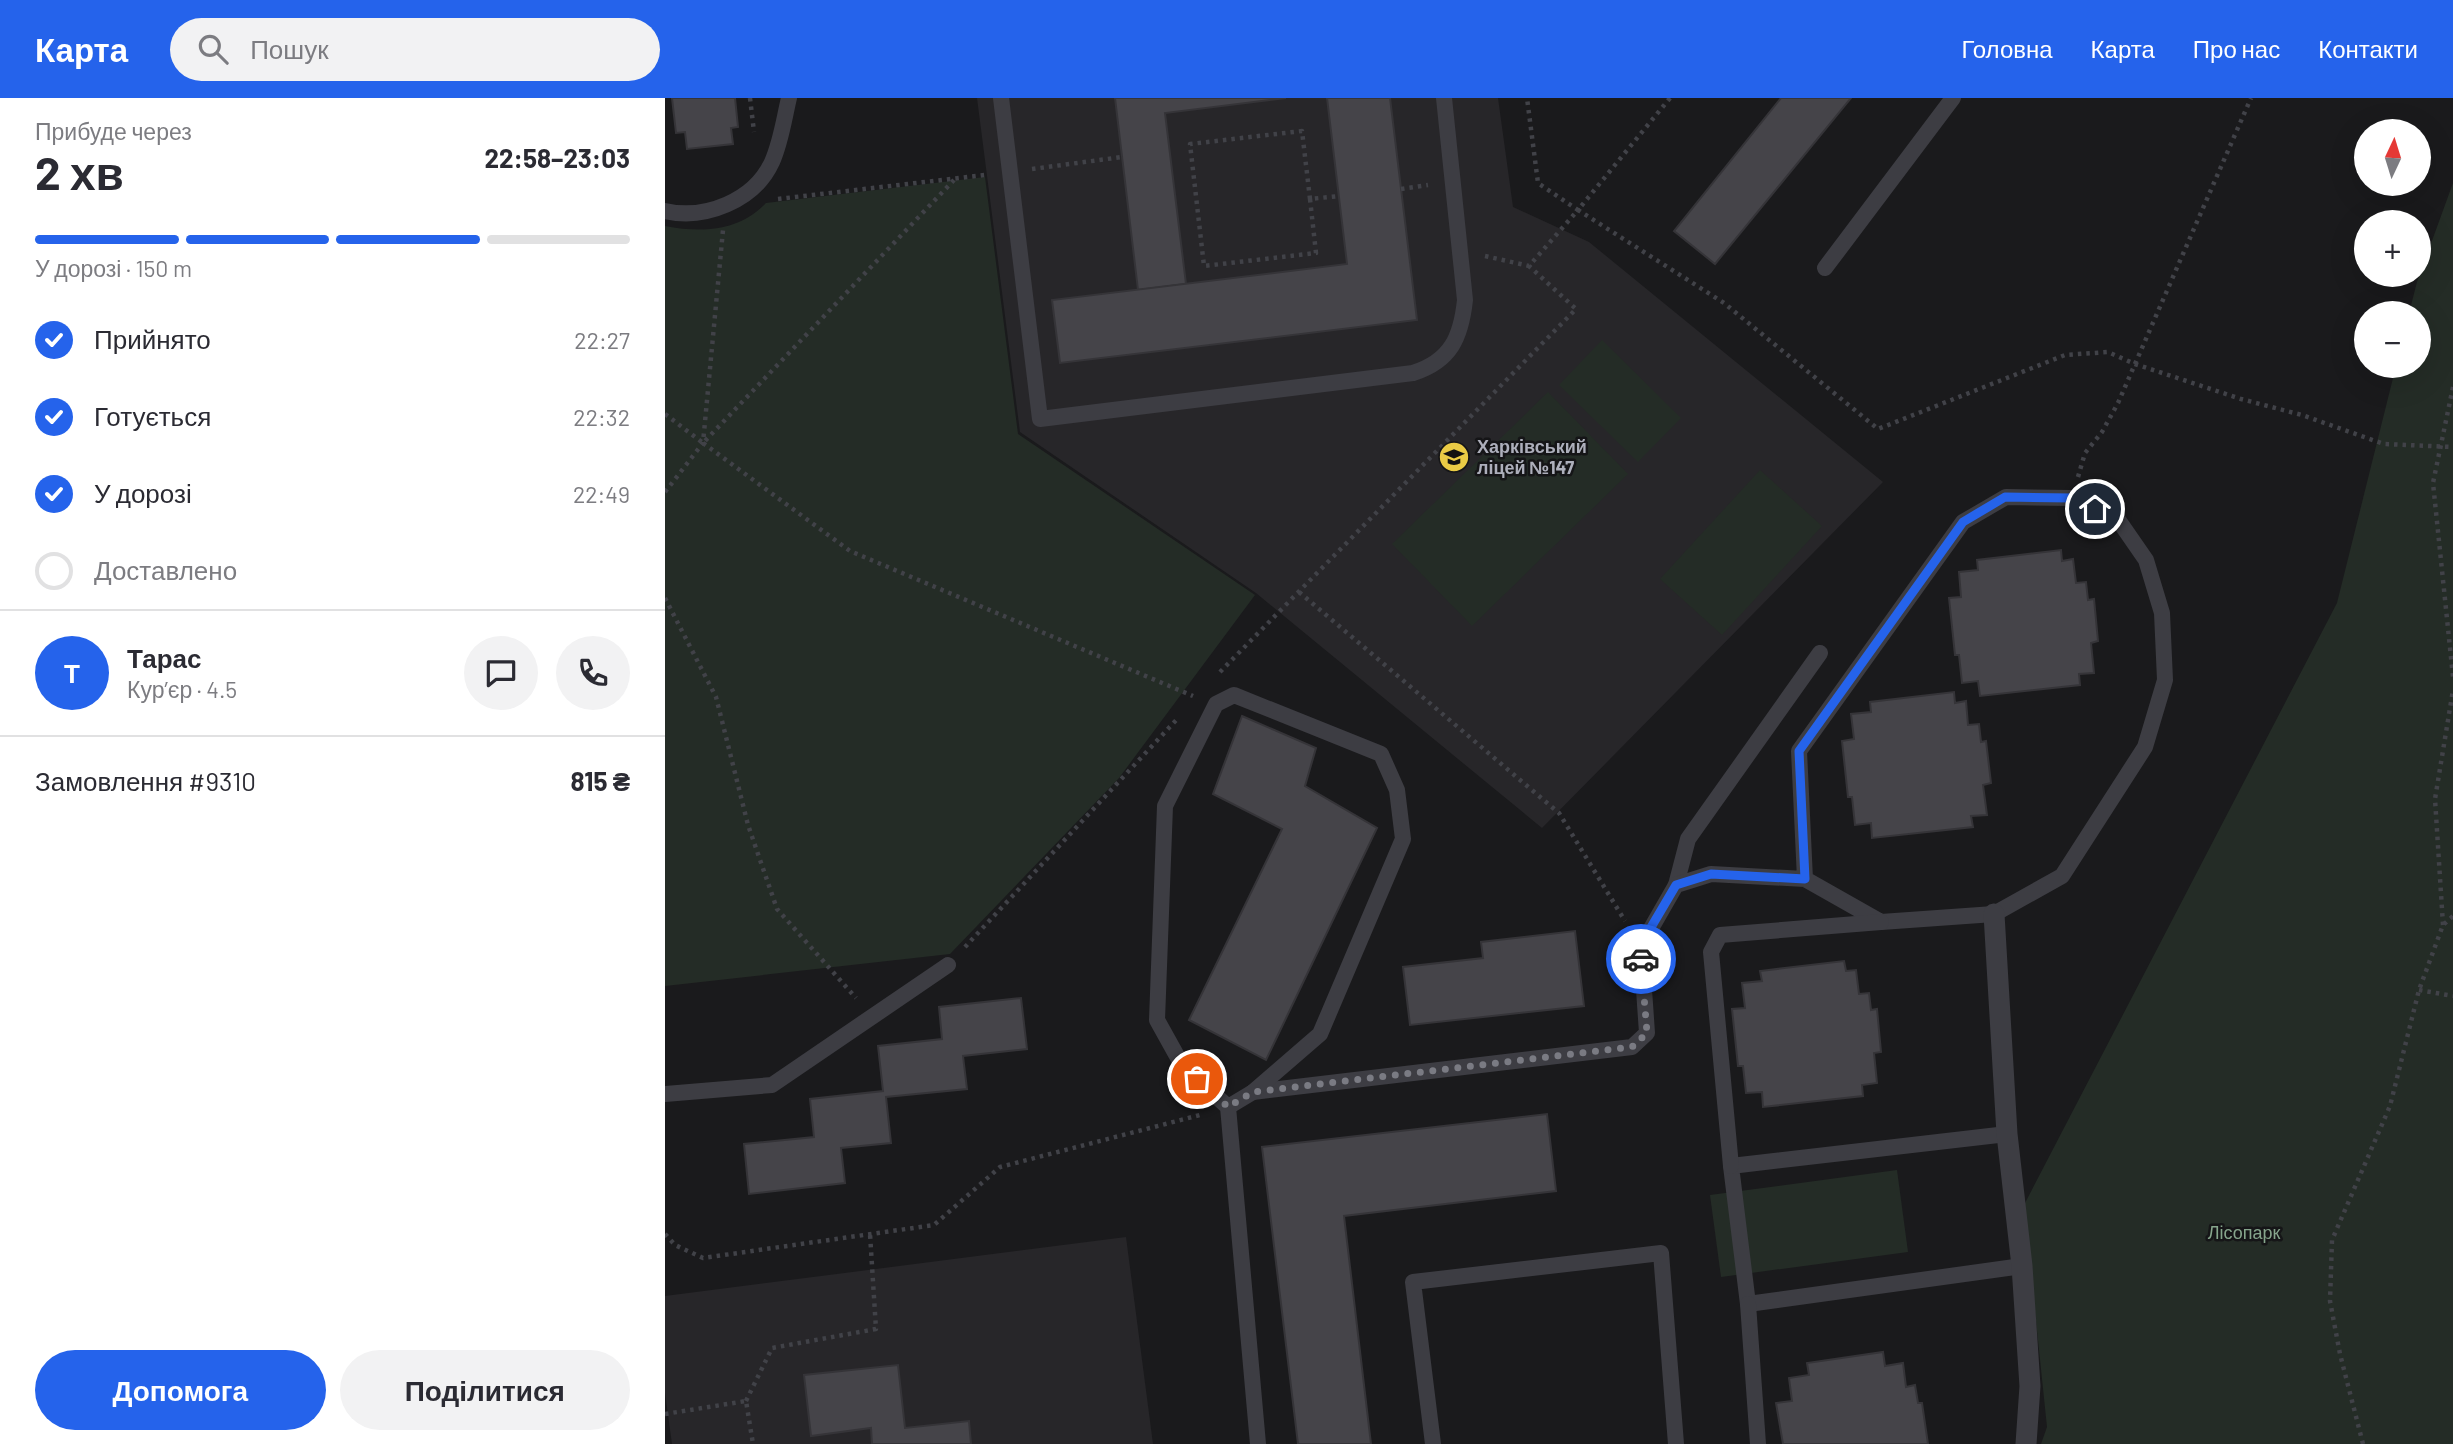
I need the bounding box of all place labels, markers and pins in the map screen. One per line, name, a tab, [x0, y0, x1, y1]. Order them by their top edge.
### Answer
place label: Харківський ліцей №147	[1477, 435, 1587, 478]
school or university icon: Харківський ліцей №147	[1437, 440, 1471, 474]
pin	[2065, 479, 2125, 539]
pin	[1167, 1049, 1227, 1109]

